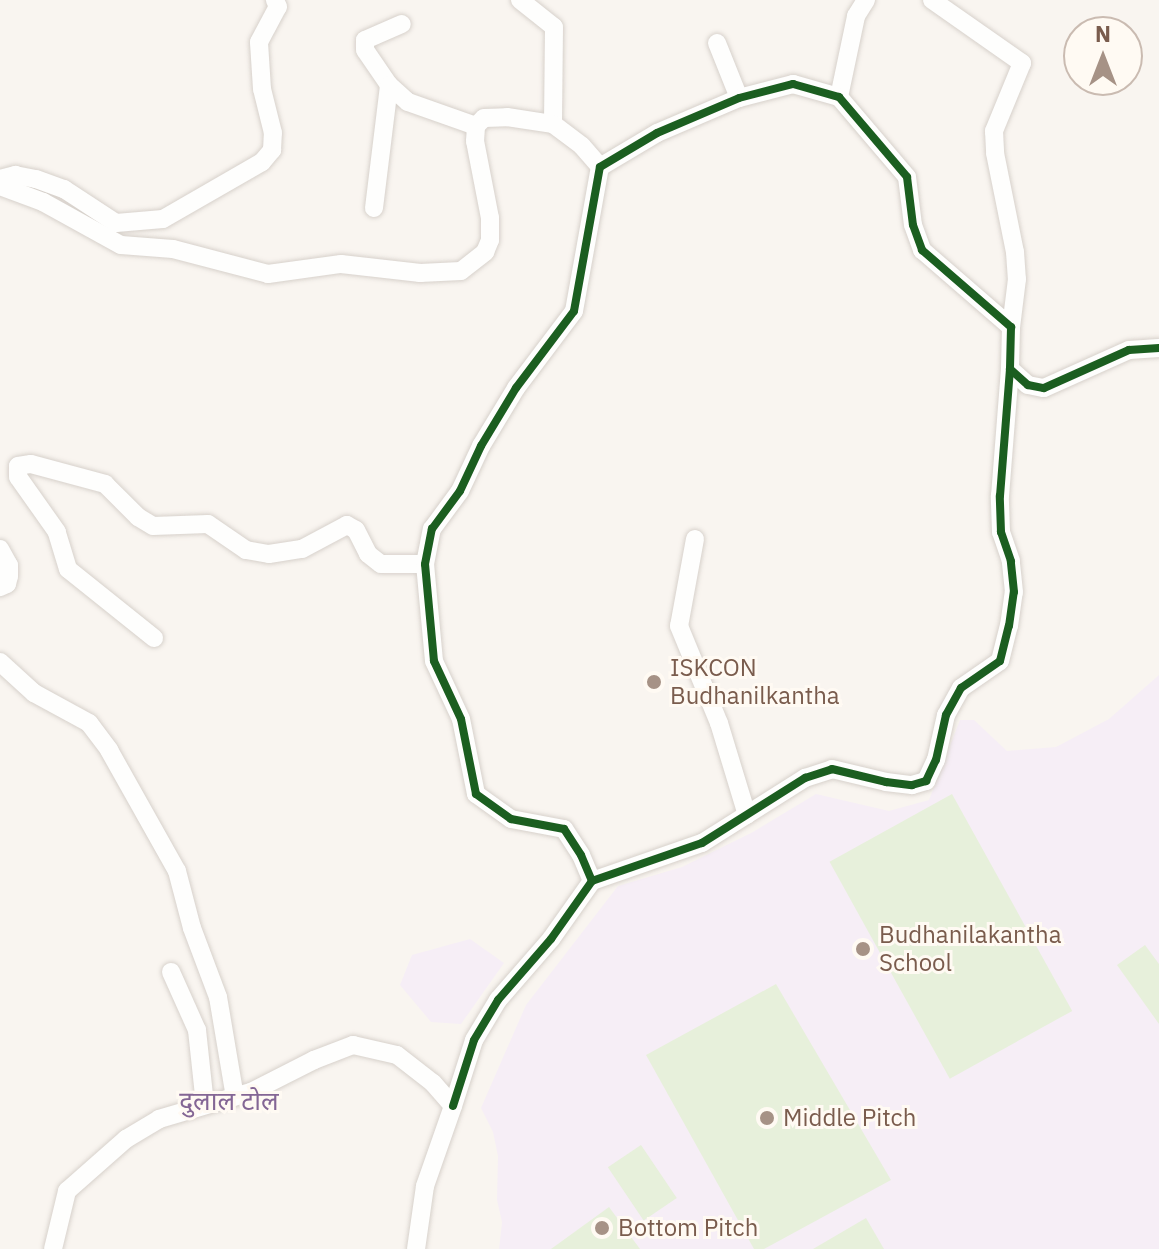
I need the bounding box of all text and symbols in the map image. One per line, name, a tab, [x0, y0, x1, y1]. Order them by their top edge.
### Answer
north arrow	[1063, 16, 1143, 96]
text: N	[1095, 19, 1111, 48]
place label: ISKCON Budhanilkantha	[670, 654, 840, 710]
marker: ISKCON Budhanilkantha	[645, 673, 663, 691]
place label: Budhanilakantha School	[879, 921, 1061, 977]
marker: Budhanilakantha School	[854, 940, 872, 958]
district label: दुलाल टोल	[179, 1085, 279, 1117]
place label: Middle Pitch	[783, 1104, 916, 1132]
marker: Middle Pitch	[758, 1109, 776, 1127]
place label: Bottom Pitch	[618, 1214, 758, 1242]
marker: Bottom Pitch	[593, 1219, 611, 1237]

